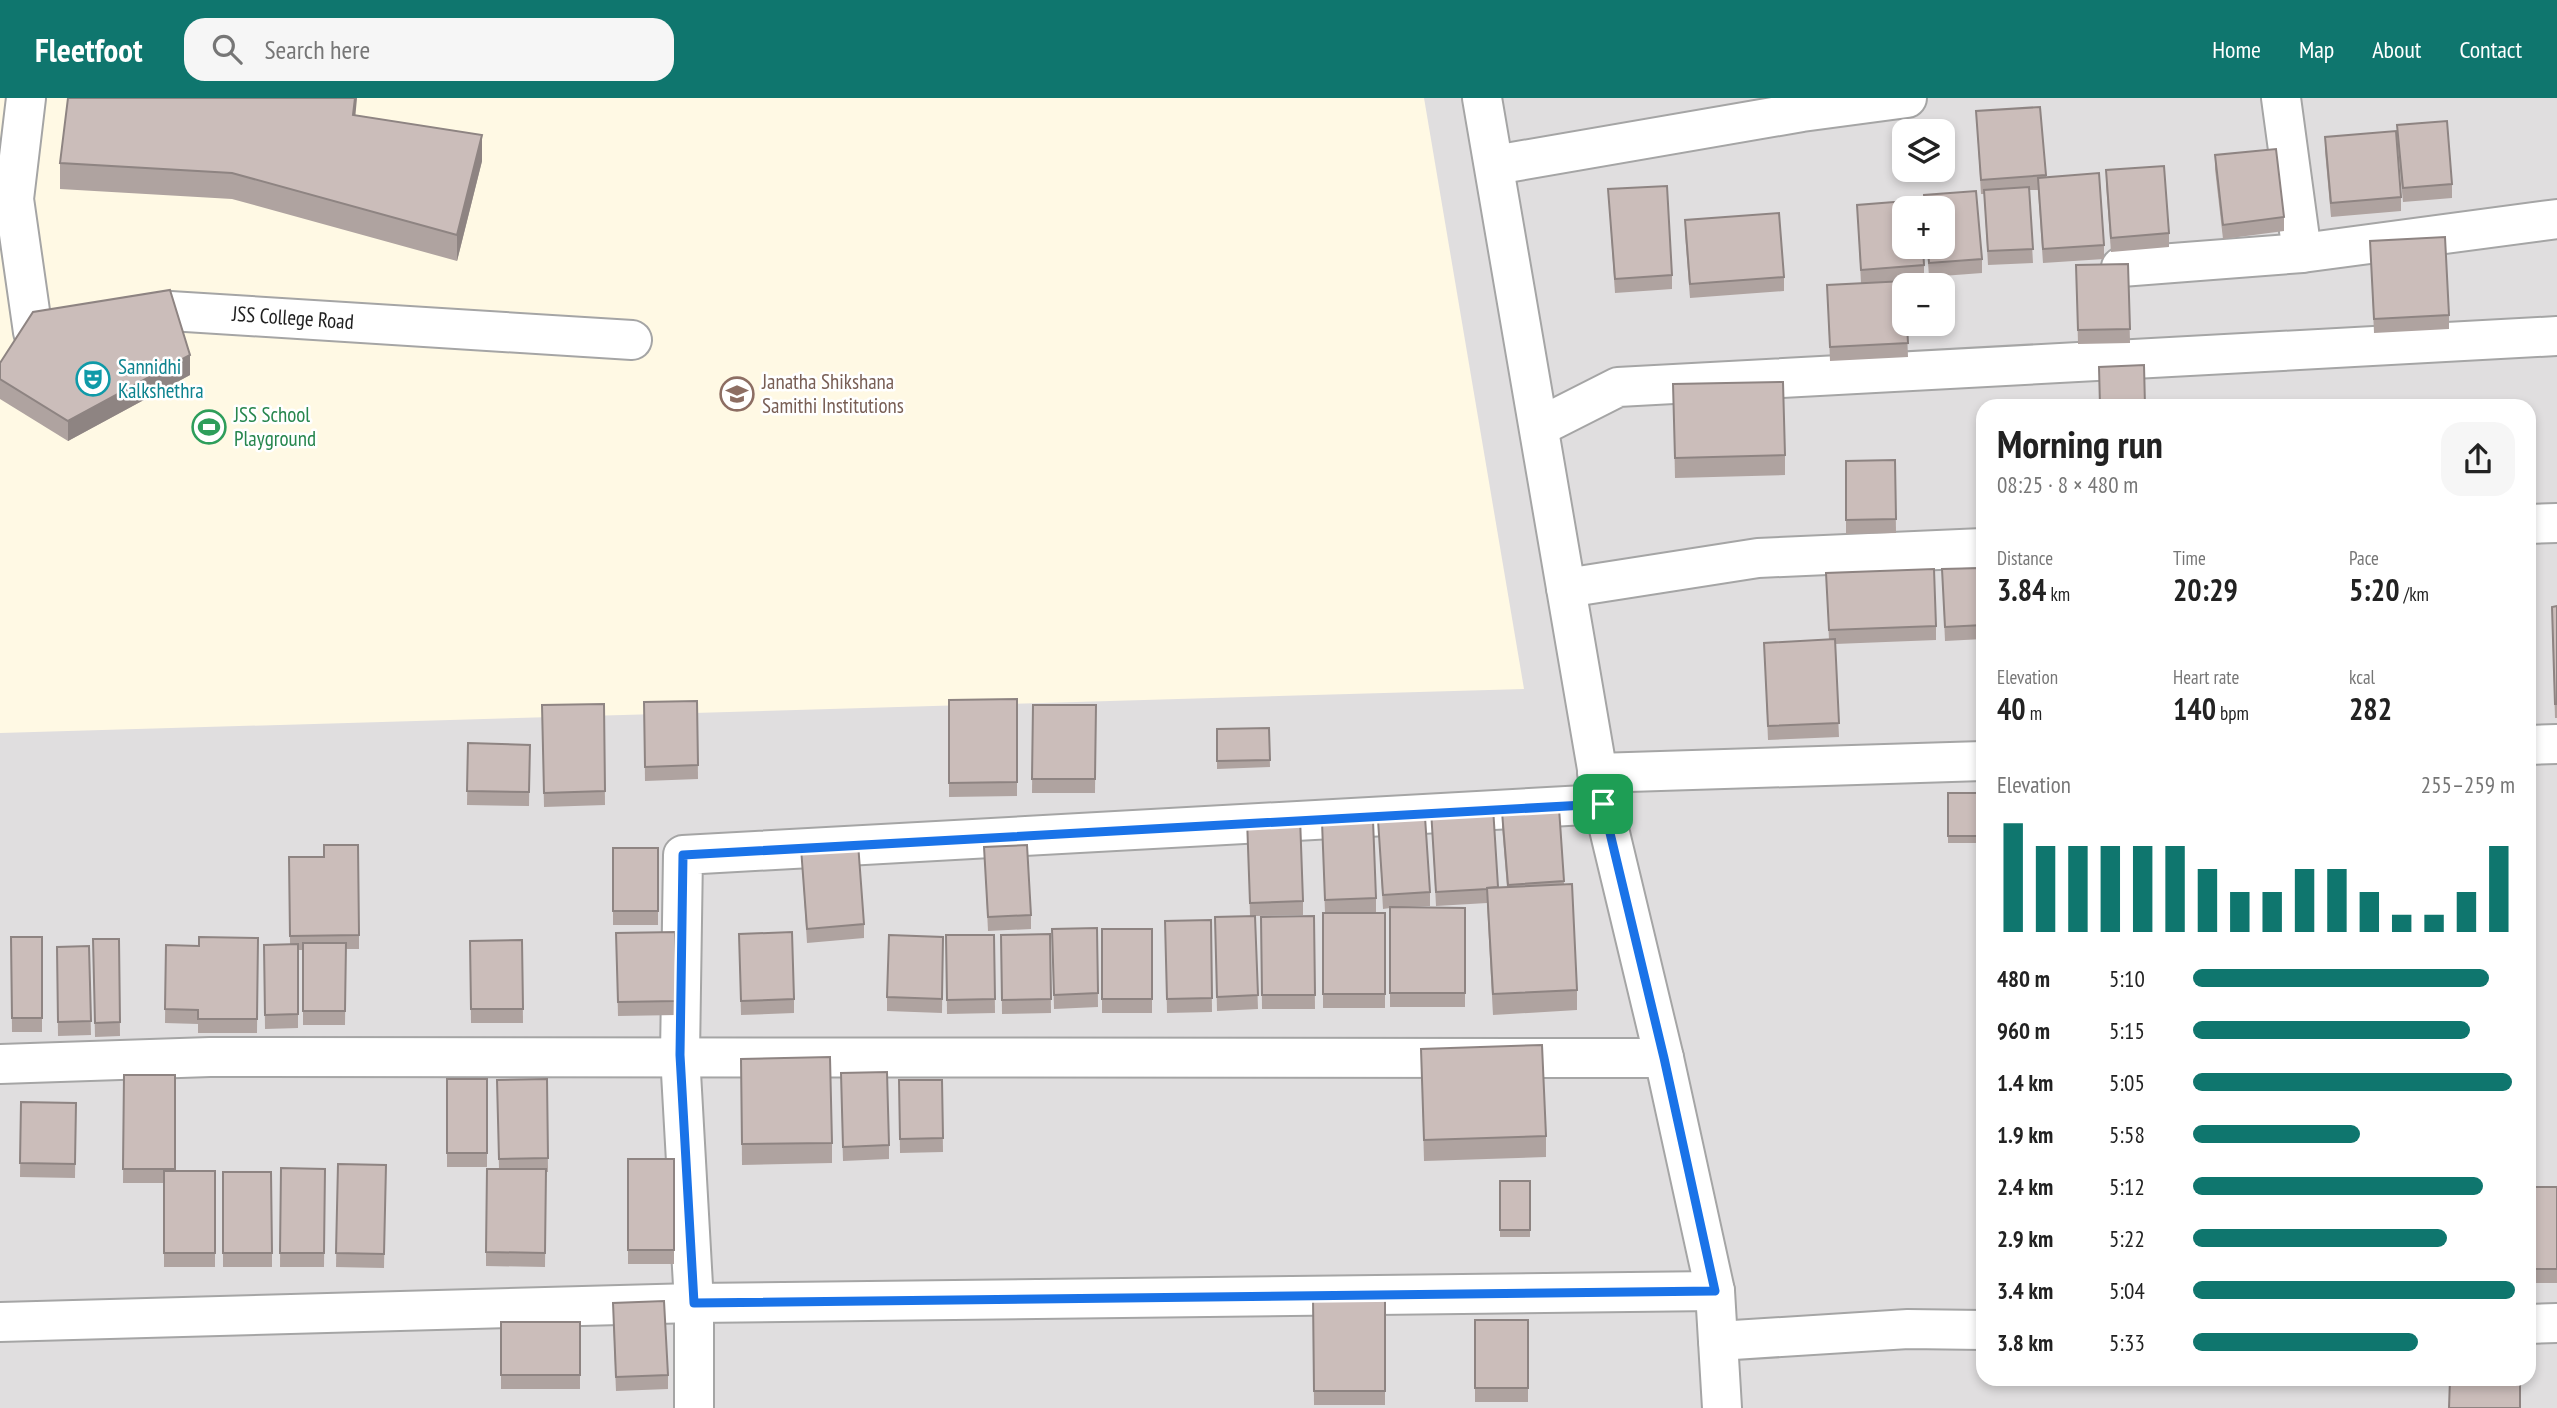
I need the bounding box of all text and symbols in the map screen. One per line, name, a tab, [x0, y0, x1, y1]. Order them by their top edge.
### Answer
search box	[184, 18, 674, 81]
text: Fleetfoot	[35, 28, 142, 71]
icon: search	[208, 30, 246, 68]
text: Search here	[264, 33, 370, 66]
text: Home	[2212, 34, 2261, 65]
text: Map	[2299, 34, 2334, 65]
text: About	[2372, 34, 2421, 65]
text: Contact	[2459, 34, 2522, 65]
map controls	[1892, 119, 1955, 336]
button: layers	[1892, 119, 1955, 182]
button: +	[1892, 196, 1955, 259]
button: −	[1892, 273, 1955, 336]
street label: JSS College Road	[230, 300, 355, 335]
place label: Sannidhi Kalkshethra	[118, 353, 204, 404]
theatre icon: Sannidhi Kalkshethra	[74, 360, 112, 398]
place label: Janatha Shikshana Samithi Institutions	[761, 368, 904, 419]
school or university icon: Janatha Shikshana Samithi Institutions	[718, 375, 756, 413]
place label: JSS School Playground	[233, 401, 316, 452]
sports icon: JSS School Playground	[190, 408, 228, 446]
text: Morning run	[1997, 419, 2163, 468]
button: share	[2441, 422, 2515, 496]
text: 08:25 · 8 × 480 m	[1997, 470, 2138, 499]
text: Distance	[1997, 546, 2053, 570]
text: Time	[2173, 546, 2206, 570]
text: Pace	[2349, 546, 2379, 570]
text: 3.84	[1997, 570, 2046, 609]
text: 20:29	[2173, 570, 2238, 609]
text: 5:20	[2349, 570, 2400, 609]
text: km	[2046, 582, 2070, 606]
text: /km	[2400, 582, 2429, 606]
text: Elevation	[1997, 665, 2058, 689]
text: Heart rate	[2173, 665, 2239, 689]
text: kcal	[2349, 665, 2375, 689]
text: 40	[1997, 689, 2026, 728]
text: 140	[2173, 689, 2216, 728]
text: 282	[2349, 689, 2392, 728]
text: m	[2026, 701, 2042, 725]
text: bpm	[2216, 701, 2249, 725]
text: Elevation	[1997, 770, 2071, 799]
text: 255–259 m	[2421, 770, 2515, 799]
pin	[1573, 774, 1633, 834]
icon: arrive	[1584, 785, 1622, 823]
text: 480 m	[1997, 964, 2050, 993]
text: 5:10	[2109, 964, 2145, 993]
text: 960 m	[1997, 1016, 2050, 1045]
text: 5:15	[2109, 1016, 2145, 1045]
text: 1.4 km	[1997, 1068, 2053, 1097]
text: 5:05	[2109, 1068, 2145, 1097]
text: 1.9 km	[1997, 1120, 2053, 1149]
text: 5:58	[2109, 1120, 2145, 1149]
text: 2.4 km	[1997, 1172, 2053, 1201]
text: 5:12	[2109, 1172, 2145, 1201]
text: 2.9 km	[1997, 1224, 2053, 1253]
text: 5:22	[2109, 1224, 2145, 1253]
text: 3.4 km	[1997, 1276, 2053, 1305]
text: 5:04	[2109, 1276, 2145, 1305]
text: 3.8 km	[1997, 1328, 2053, 1357]
text: 5:33	[2109, 1328, 2145, 1357]

